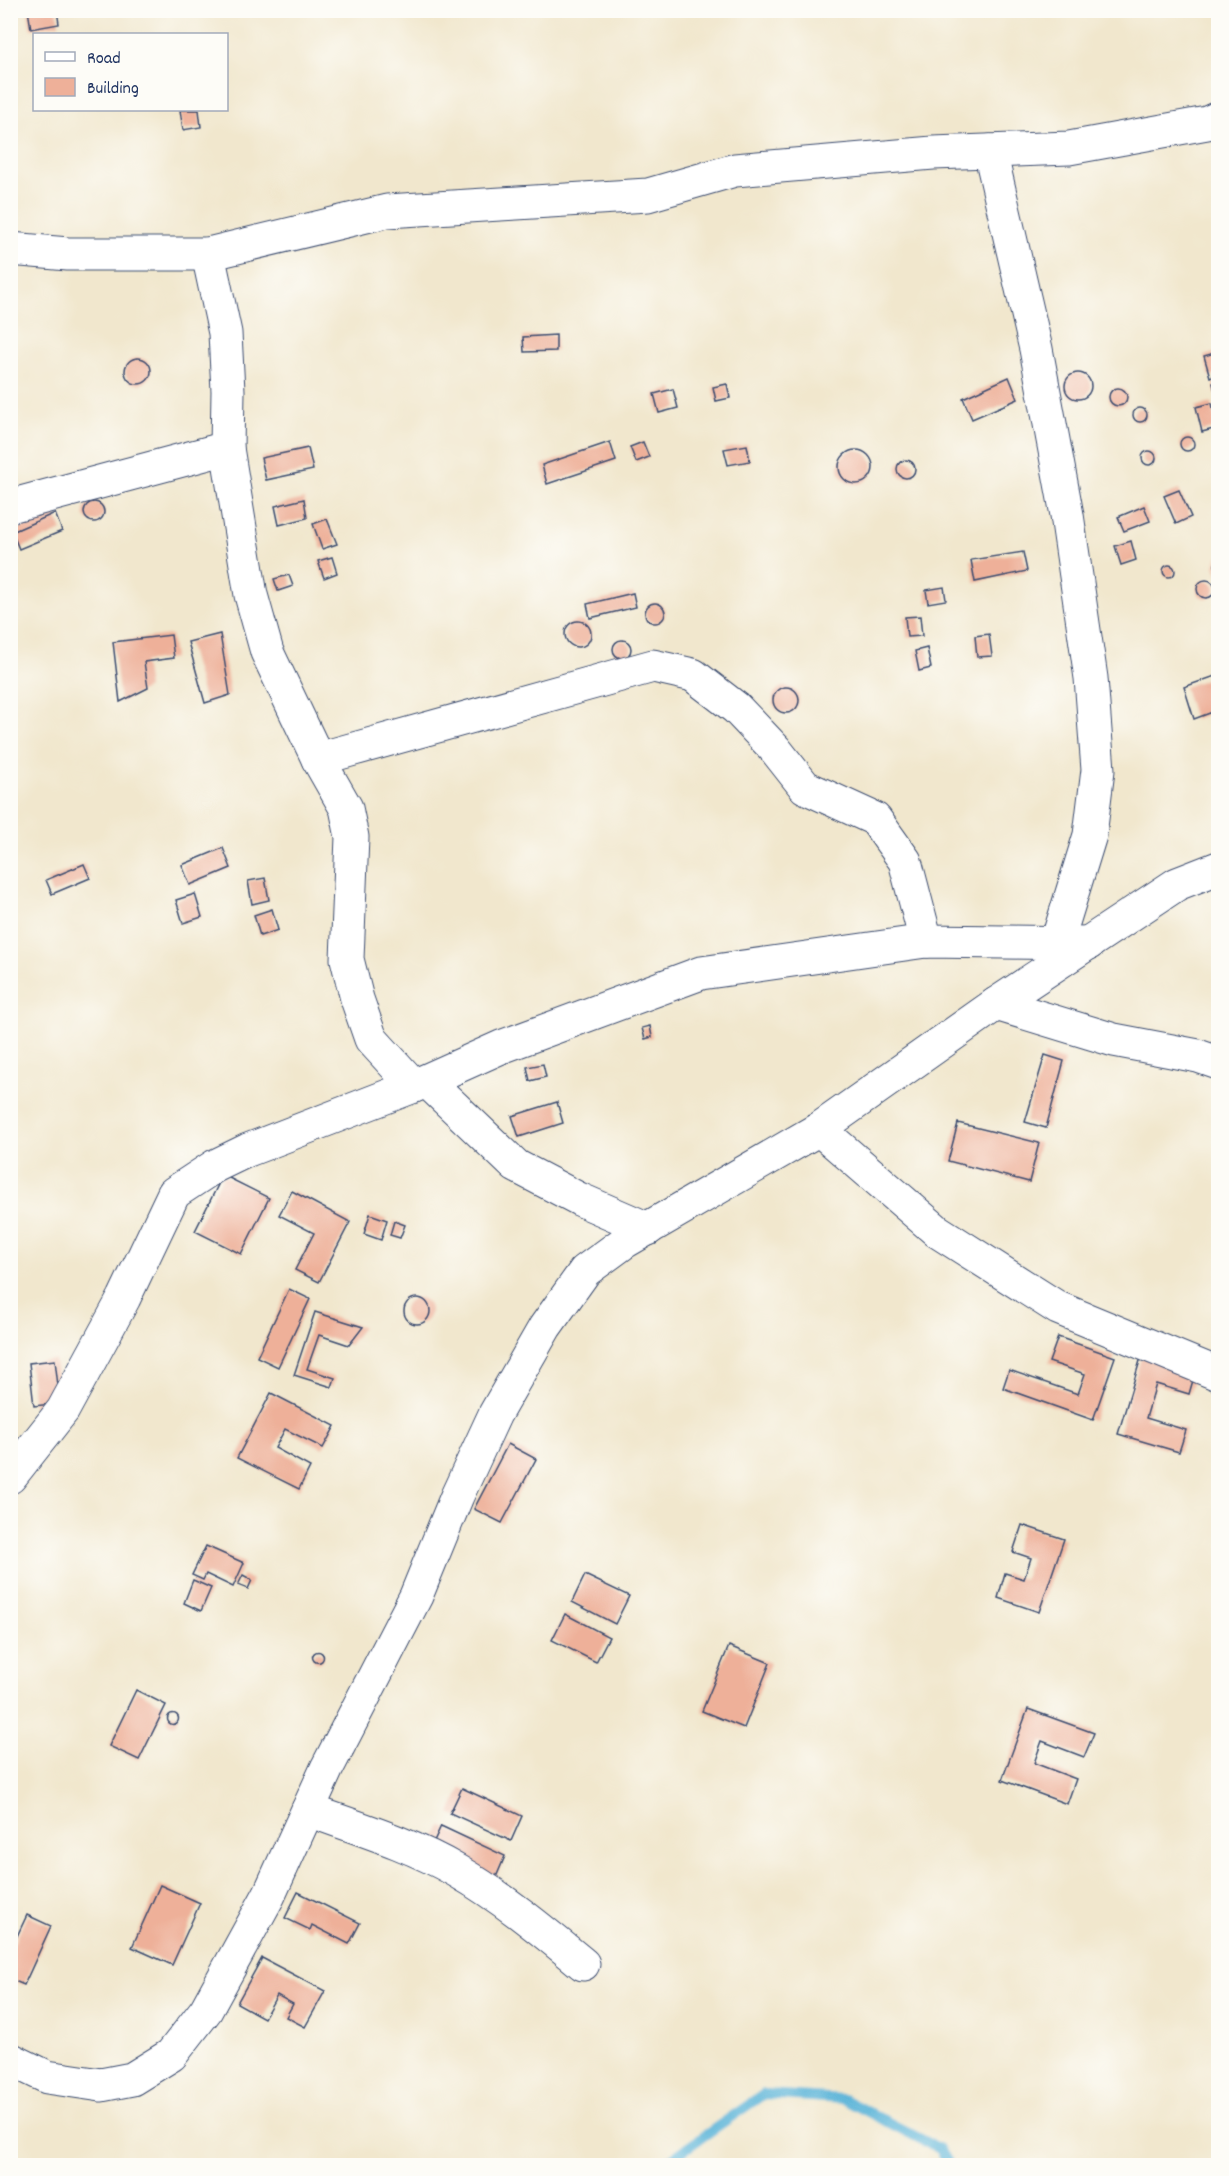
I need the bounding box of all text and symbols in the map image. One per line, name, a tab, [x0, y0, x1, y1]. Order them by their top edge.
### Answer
legend	[33, 33, 228, 111]
text: Road	[87, 47, 121, 72]
text: Building	[87, 77, 139, 102]

